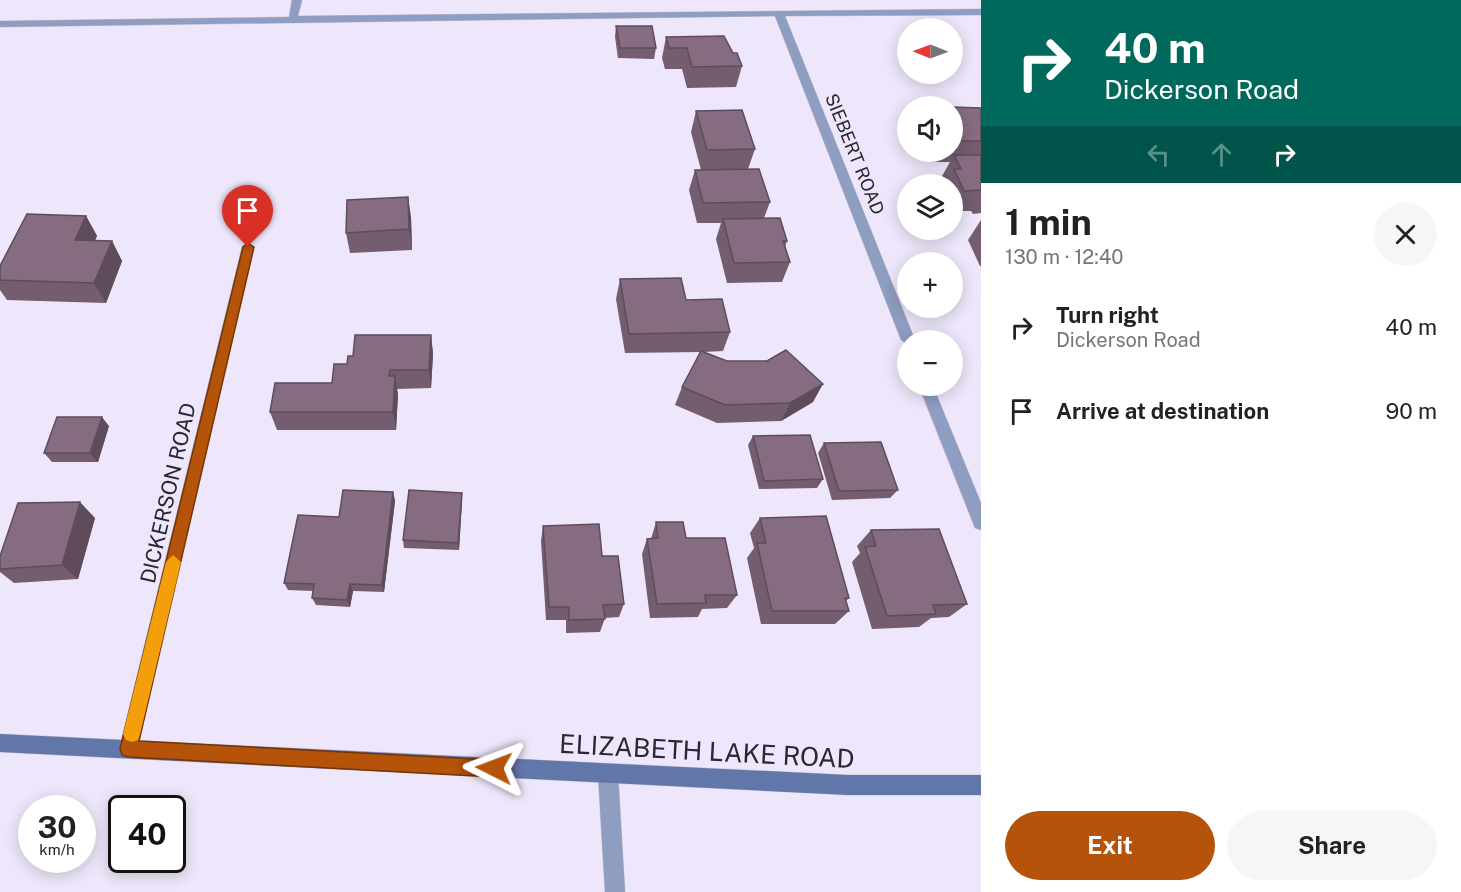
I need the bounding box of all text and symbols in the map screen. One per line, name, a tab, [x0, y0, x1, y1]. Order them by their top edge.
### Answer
north arrow	[897, 18, 963, 84]
map controls	[897, 18, 963, 396]
text: 40 m	[1104, 23, 1206, 72]
icon: right	[1005, 24, 1083, 102]
text: Dickerson Road	[1104, 73, 1299, 105]
street label: SIEBERT ROAD	[821, 90, 889, 218]
button: sound	[897, 96, 963, 162]
icon: left	[1142, 138, 1175, 171]
icon: ahead	[1205, 138, 1238, 171]
icon: right	[1268, 138, 1301, 171]
button: layers	[897, 174, 963, 240]
pin	[222, 185, 273, 247]
icon: arrive	[231, 194, 264, 227]
text: 1 min	[1005, 201, 1092, 243]
button: close	[1374, 203, 1437, 266]
text: 130 m · 12:40	[1005, 245, 1123, 269]
button: +	[897, 252, 963, 318]
text: Turn right	[1056, 302, 1159, 328]
icon: right	[1005, 311, 1038, 344]
text: 40 m	[1385, 314, 1437, 340]
text: Dickerson Road	[1056, 328, 1201, 352]
button: −	[897, 330, 963, 396]
icon: arrive	[1005, 395, 1038, 428]
text: Arrive at destination	[1056, 398, 1269, 424]
text: 90 m	[1386, 398, 1437, 424]
street label: DICKERSON ROAD	[135, 400, 201, 586]
street label: ELIZABETH LAKE ROAD	[559, 728, 855, 774]
position arrow	[462, 736, 526, 800]
speed limit sign: 40	[108, 795, 186, 873]
text: 30	[37, 809, 77, 845]
button: Exit	[1005, 811, 1215, 880]
button: Share	[1227, 811, 1437, 880]
text: km/h	[39, 841, 75, 858]

